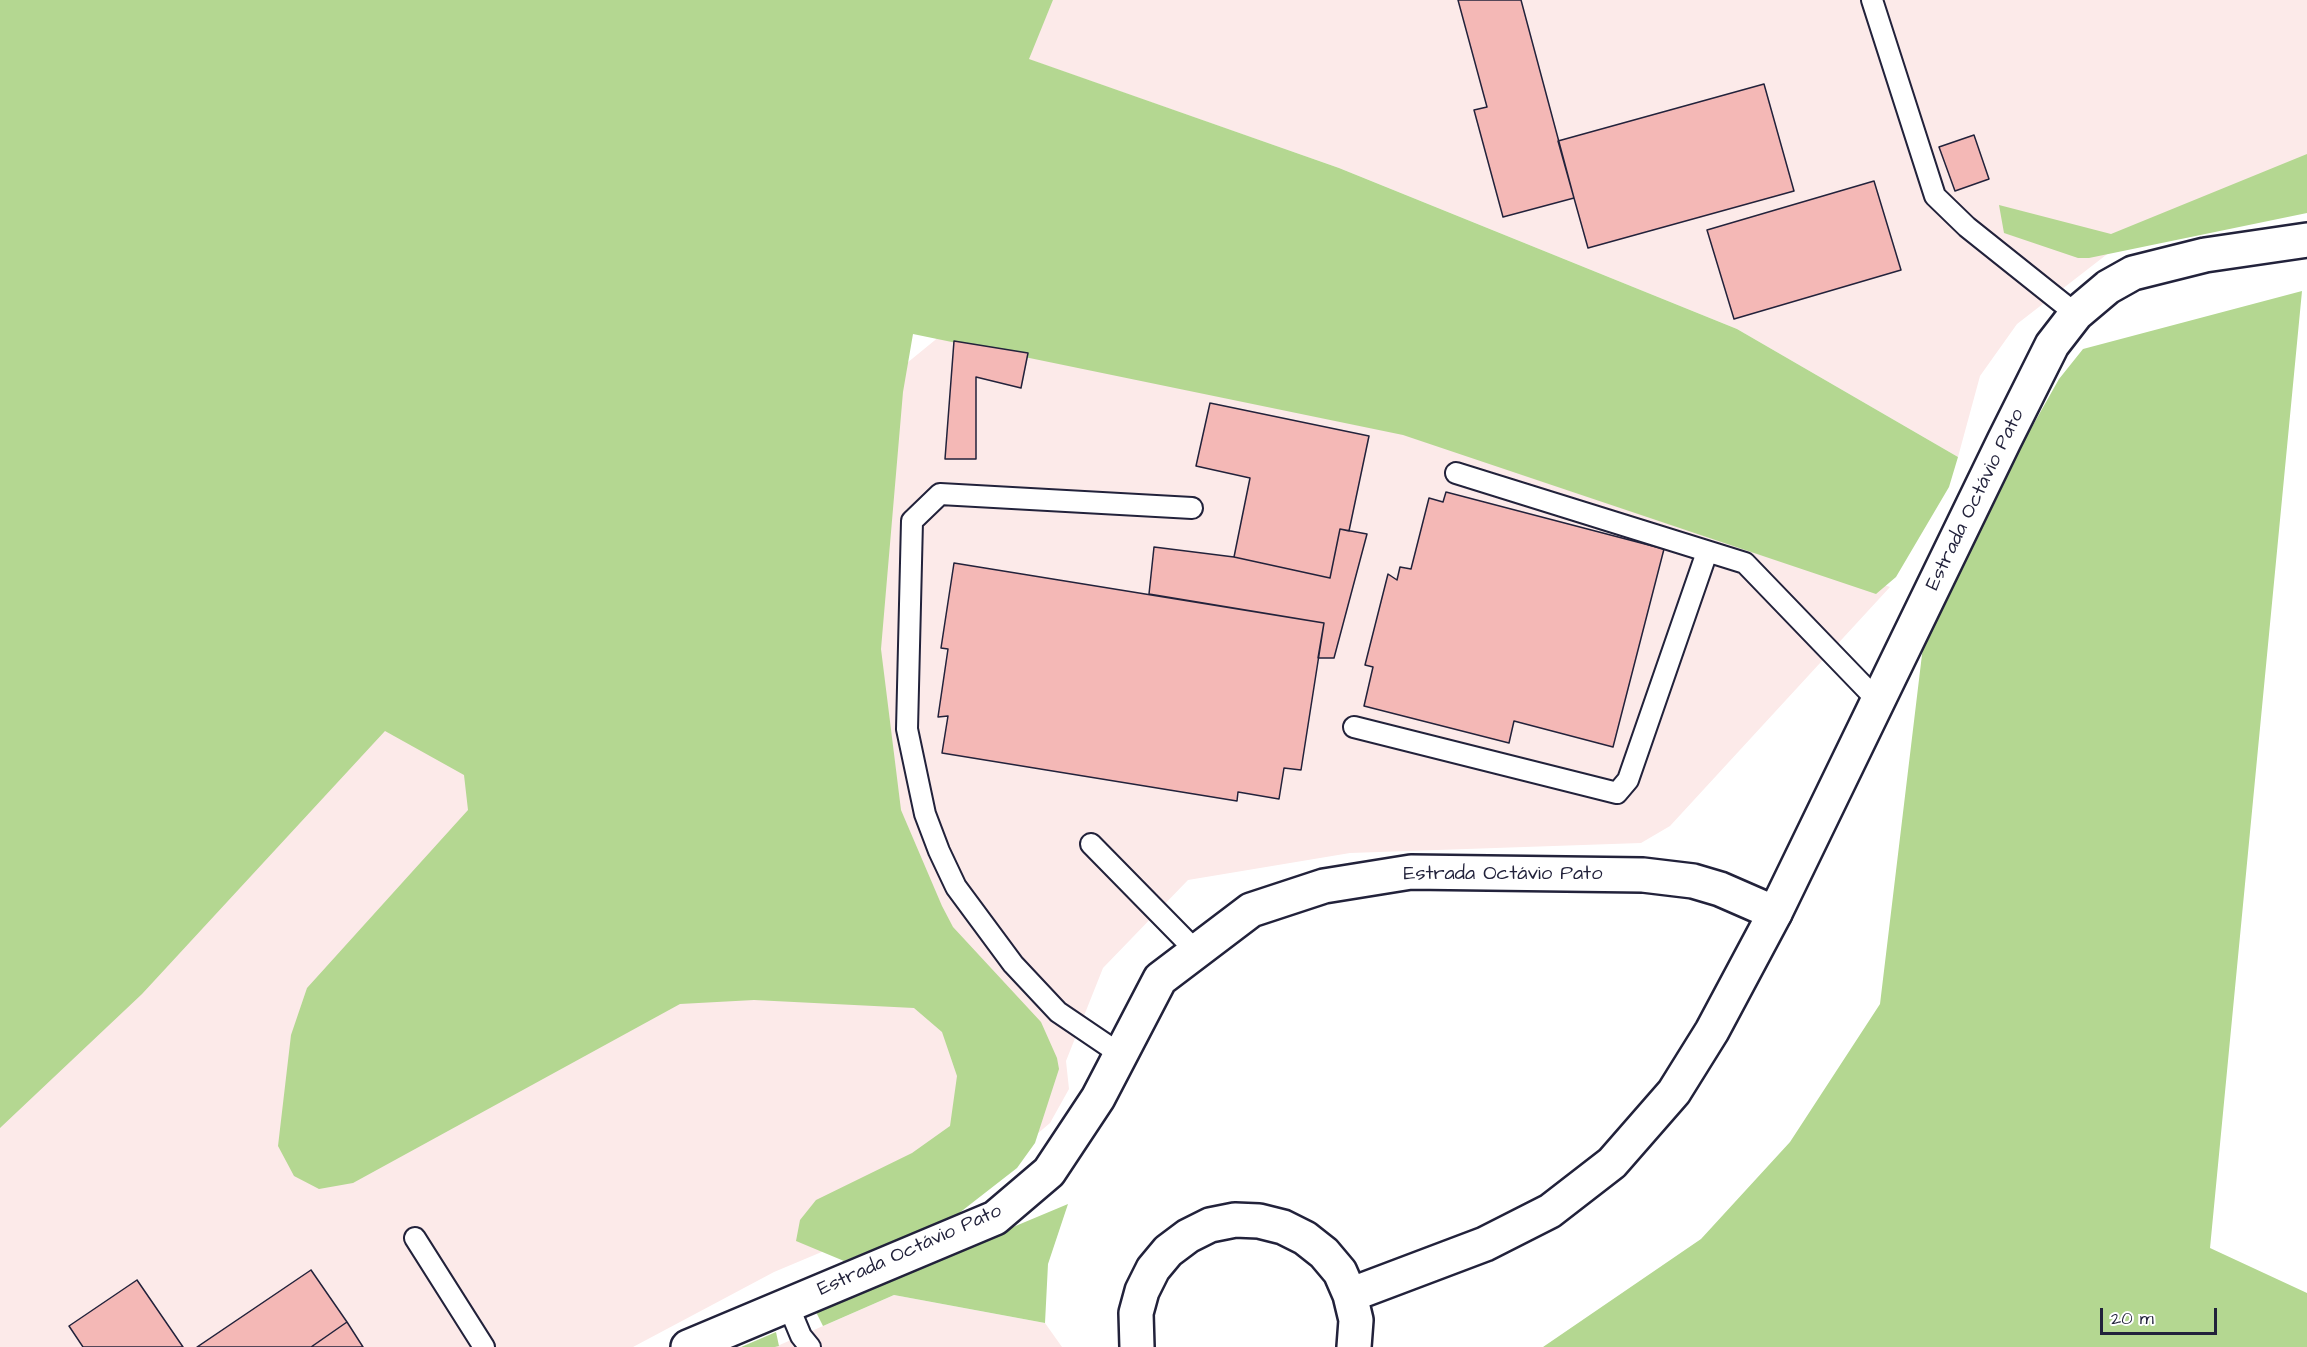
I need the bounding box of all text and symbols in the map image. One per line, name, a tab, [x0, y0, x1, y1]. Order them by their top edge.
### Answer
street label: Estrada Octávio Pato	[1922, 405, 2030, 595]
street label: Estrada Octávio Pato	[1404, 863, 1602, 887]
street label: Estrada Octávio Pato	[814, 1200, 1006, 1302]
scale bar	[2103, 1296, 2220, 1334]
text: 20 m	[2111, 1306, 2154, 1331]

